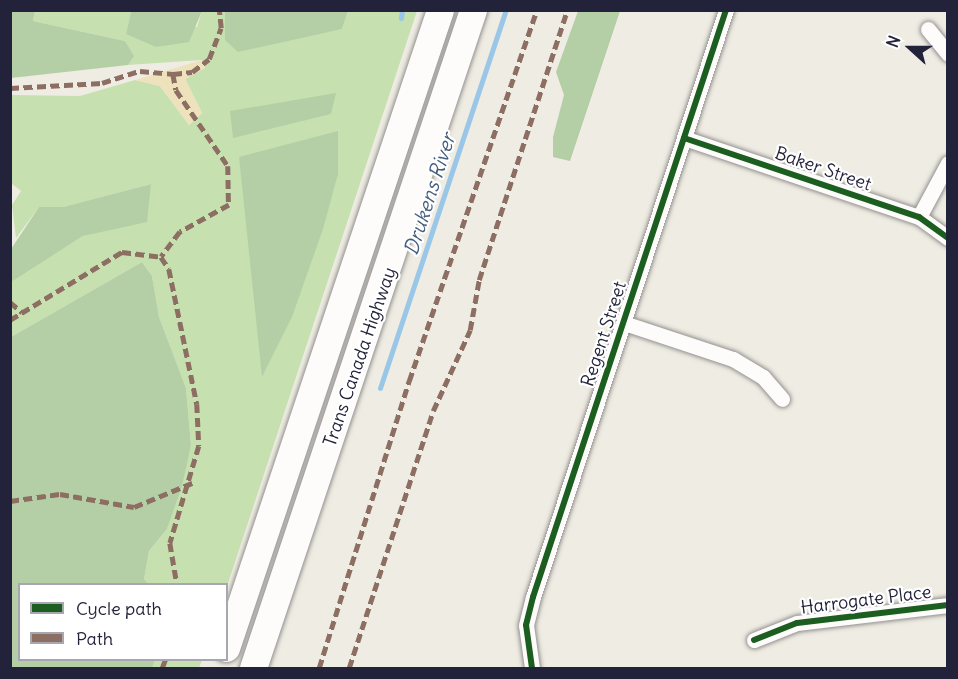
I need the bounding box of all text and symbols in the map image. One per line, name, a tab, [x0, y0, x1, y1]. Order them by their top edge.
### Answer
north arrow	[880, 18, 940, 78]
text: N	[882, 33, 905, 50]
water label: Drukens River	[398, 130, 460, 258]
street label: Baker Street	[772, 142, 874, 196]
street label: Trans Canada Highway	[319, 265, 401, 449]
street label: Regent Street	[577, 279, 631, 389]
street label: Harrogate Place	[799, 581, 933, 619]
legend	[18, 583, 228, 661]
text: Cycle path	[76, 597, 162, 620]
text: Path	[76, 627, 113, 650]

